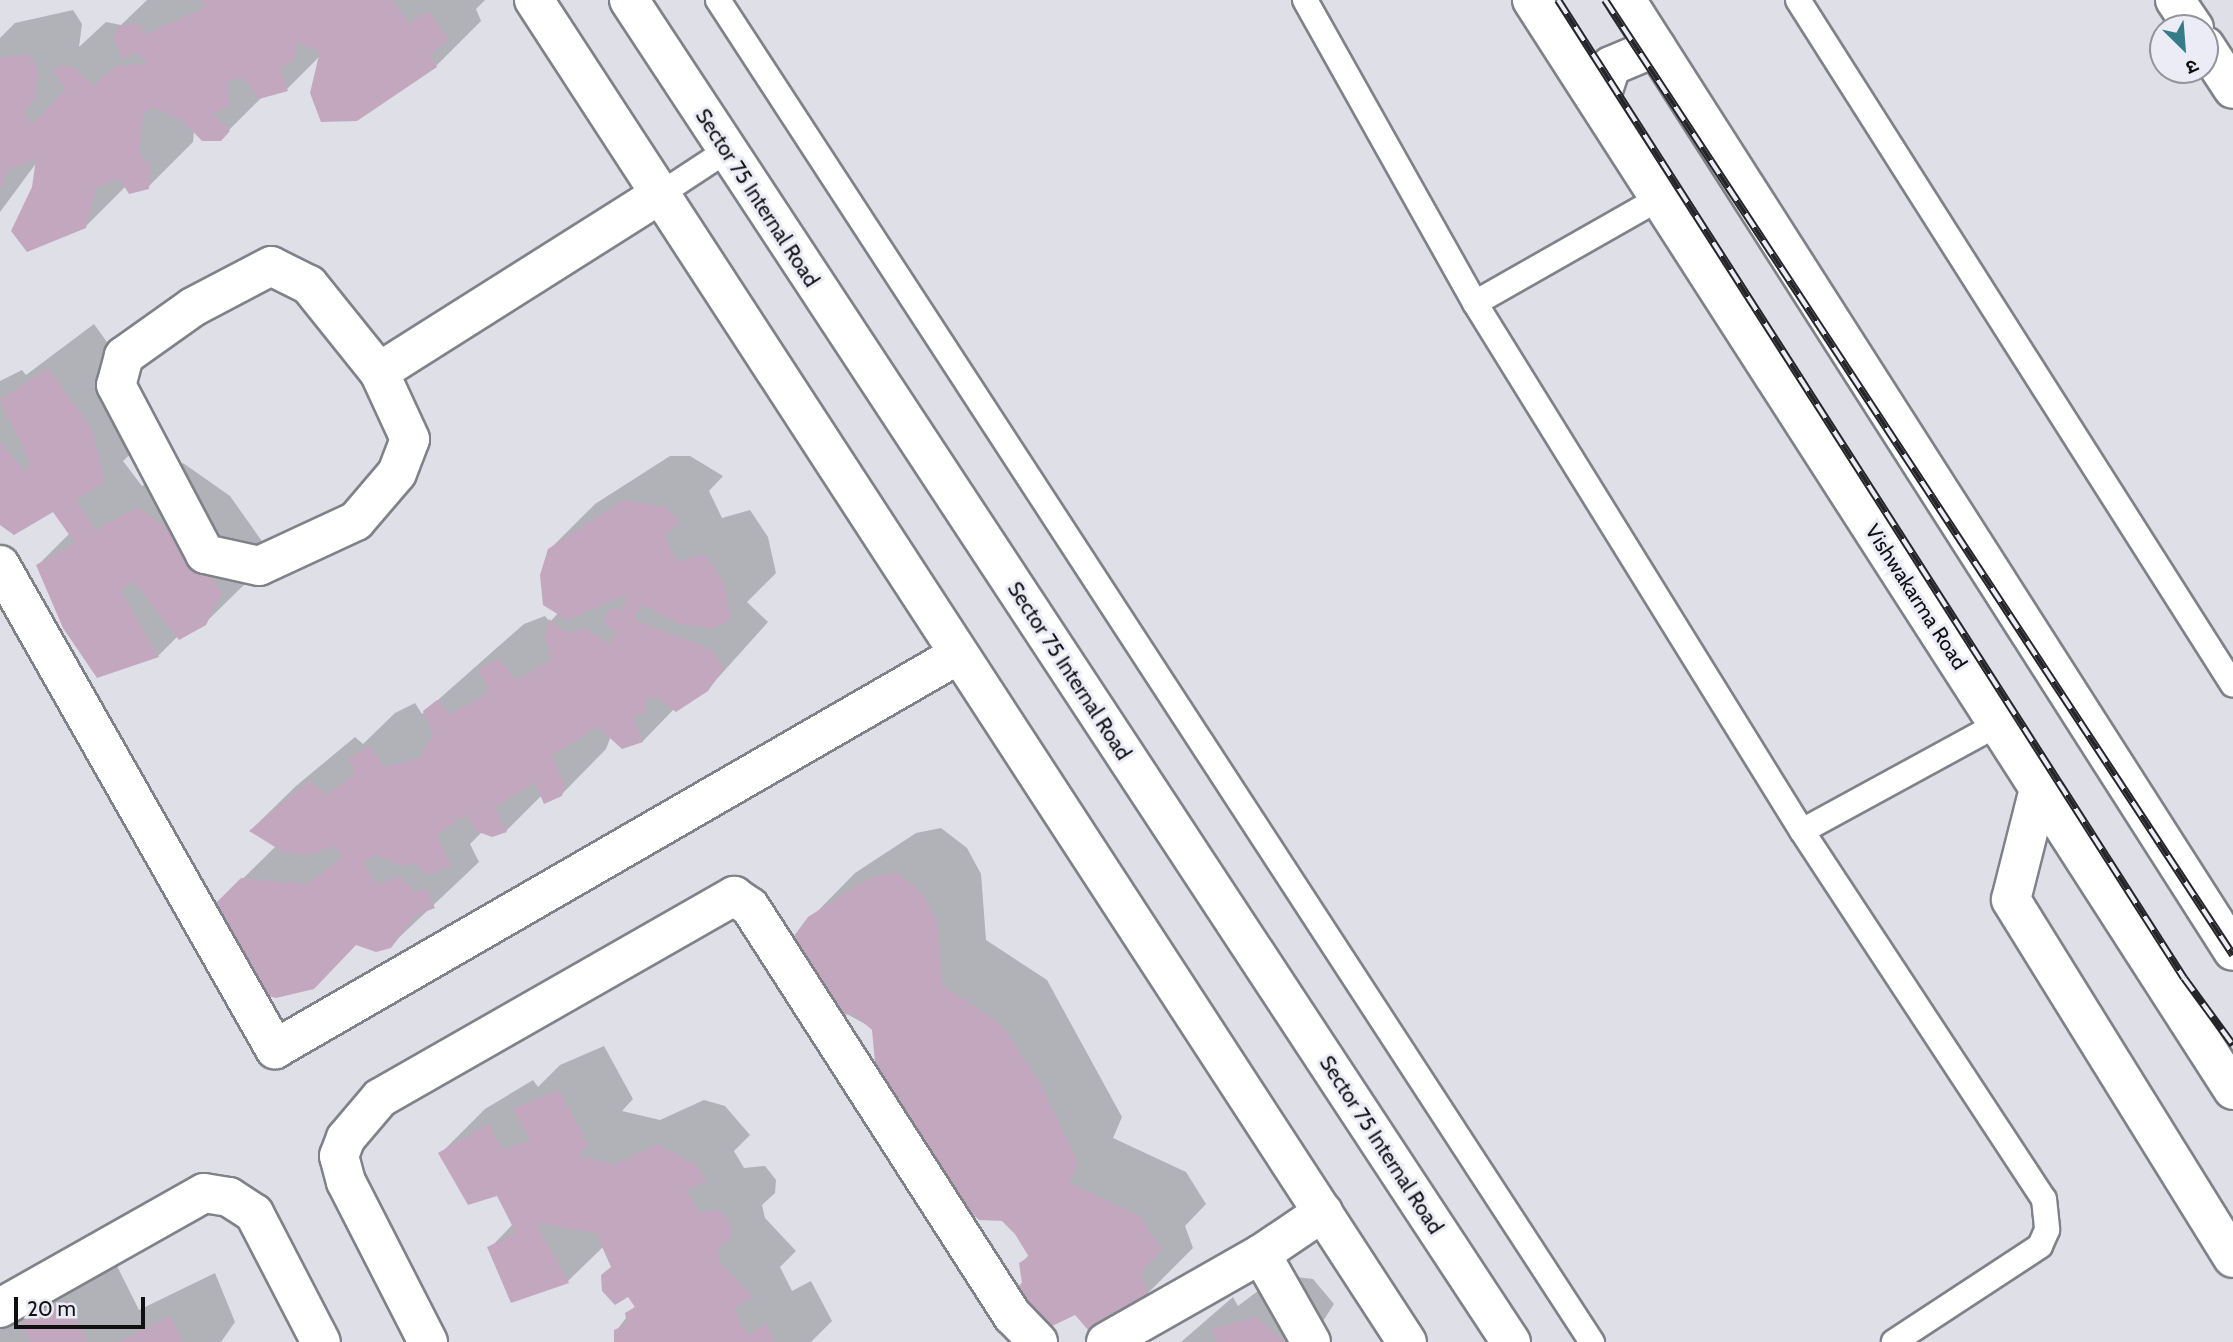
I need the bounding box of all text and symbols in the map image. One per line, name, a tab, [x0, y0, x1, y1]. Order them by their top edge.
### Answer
north arrow	[2149, 14, 2219, 84]
text: उ	[2182, 54, 2202, 79]
street label: Sector 75 Internal Road	[690, 104, 824, 292]
street label: Vishwakarma Road	[1860, 520, 1972, 674]
street label: Sector 75 Internal Road	[1002, 577, 1136, 765]
street label: Sector 75 Internal Road	[1314, 1051, 1448, 1239]
scale bar	[18, 1282, 149, 1326]
text: 20 m	[27, 1296, 76, 1321]

